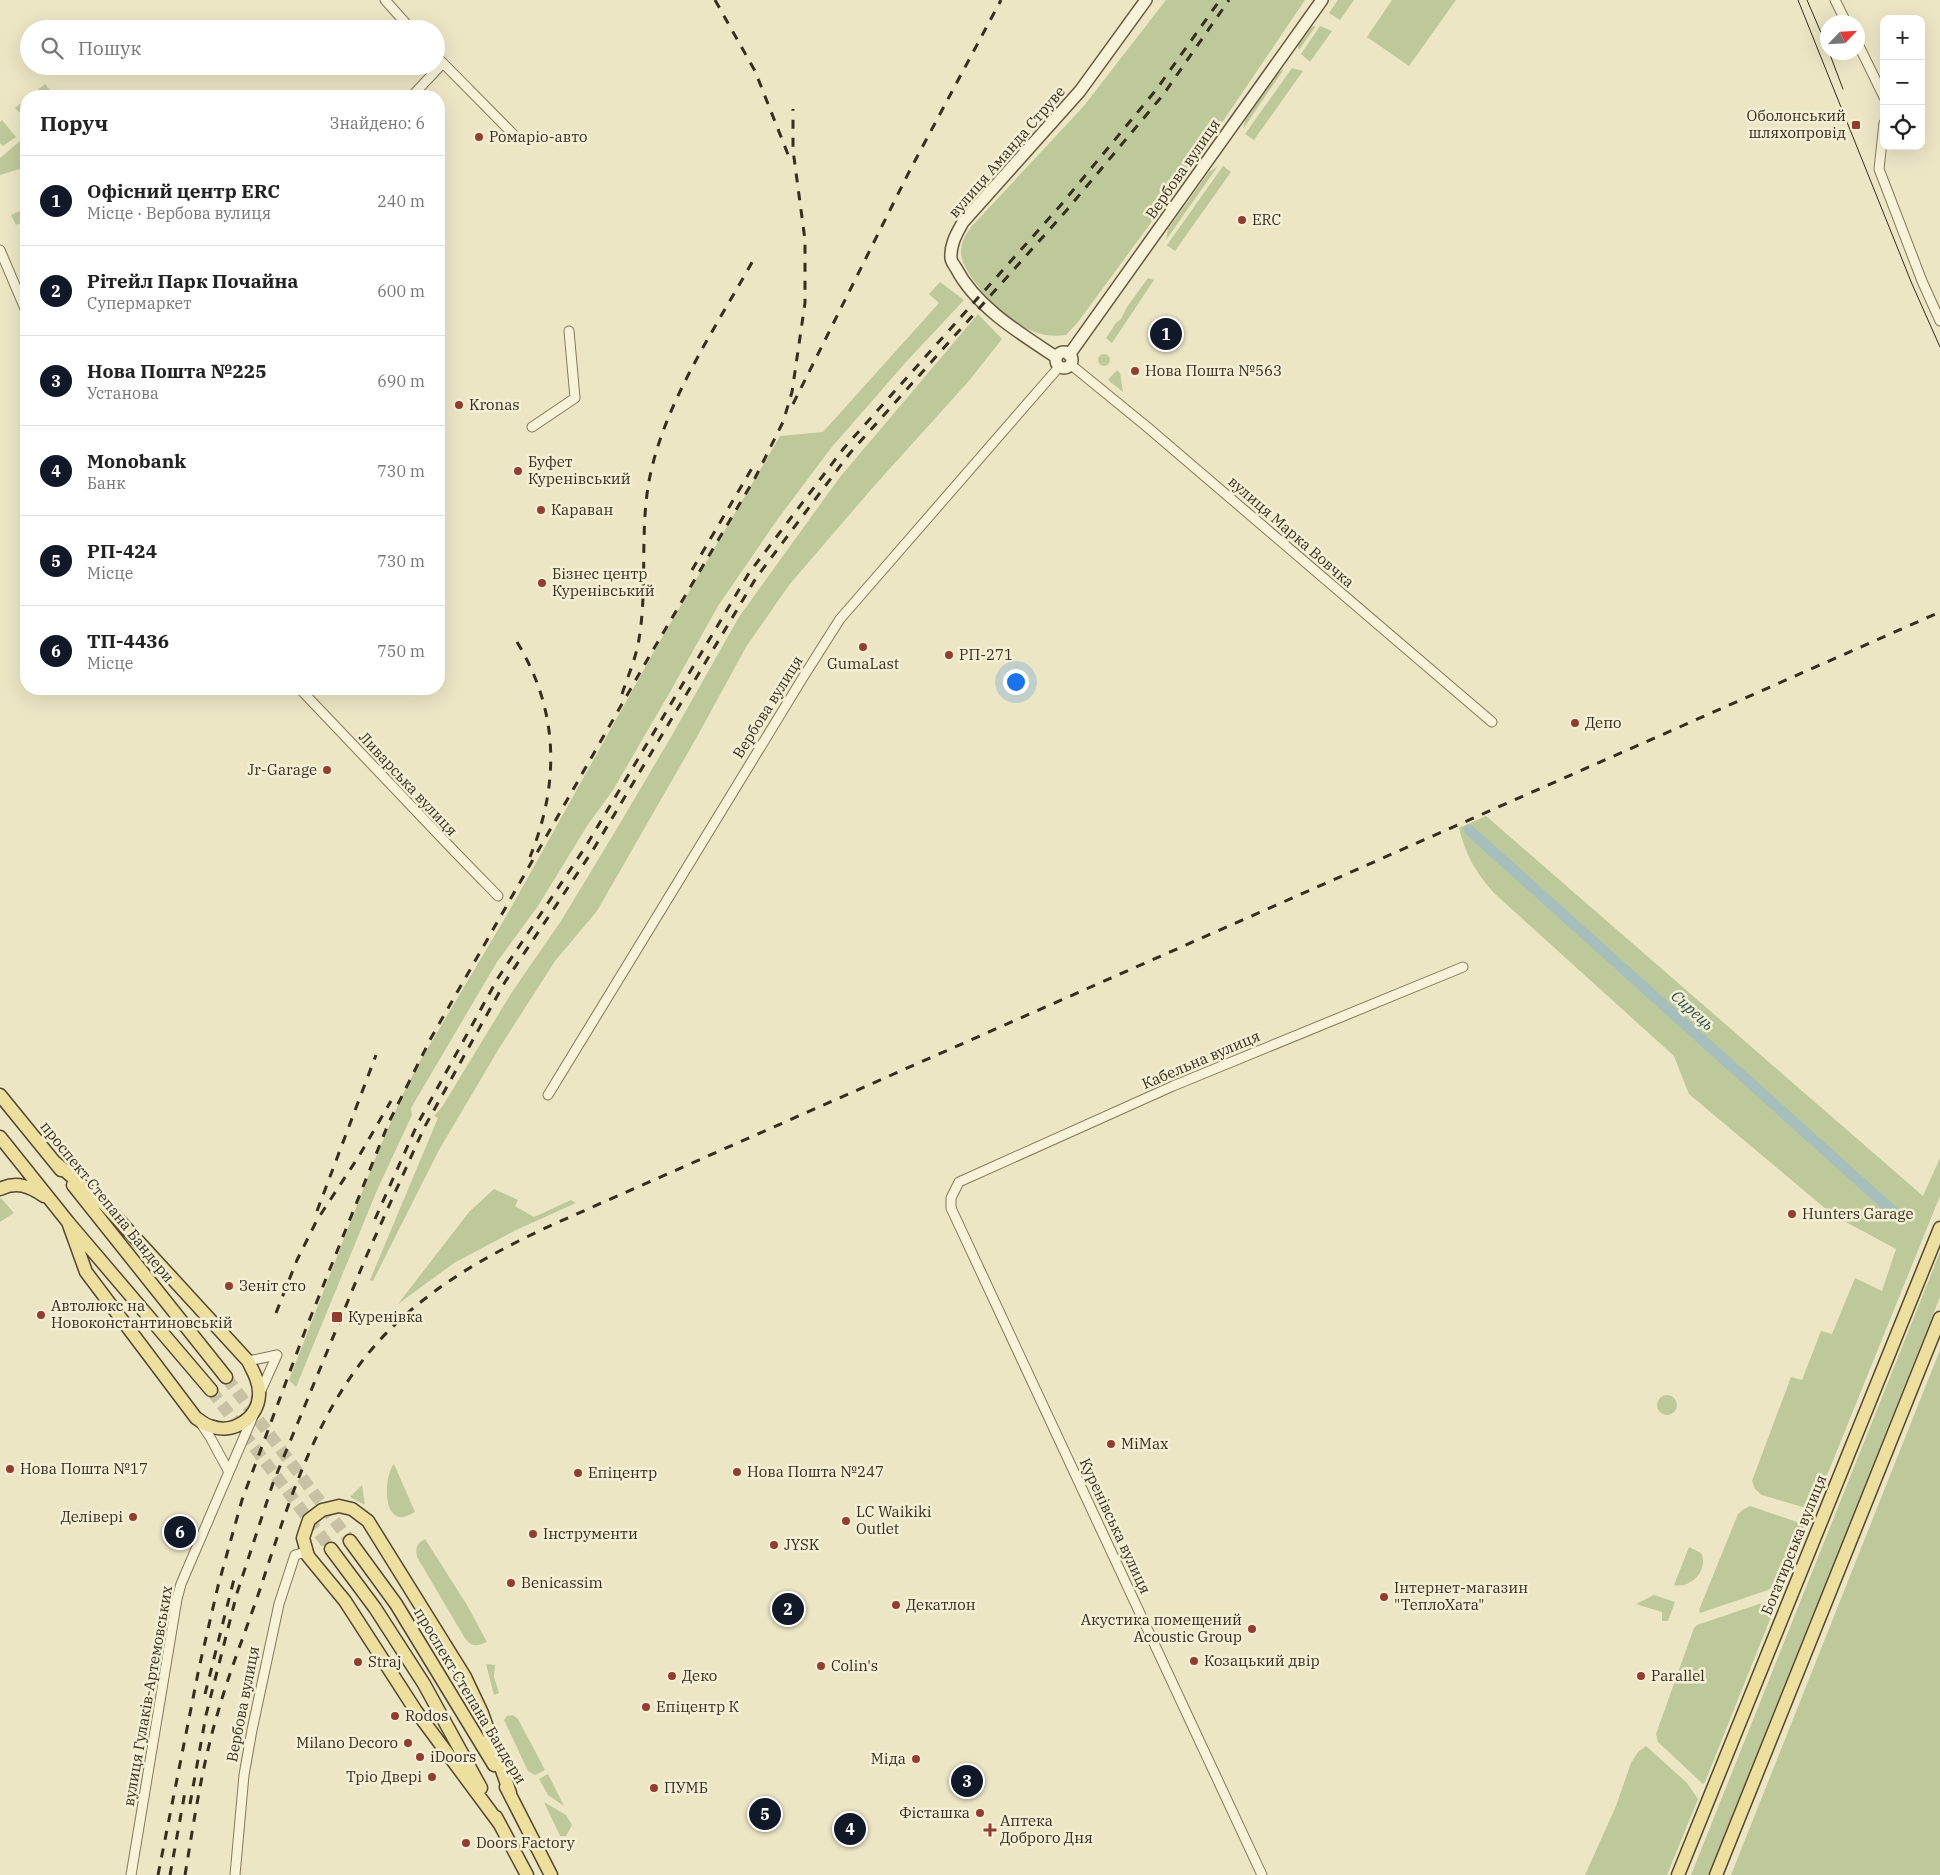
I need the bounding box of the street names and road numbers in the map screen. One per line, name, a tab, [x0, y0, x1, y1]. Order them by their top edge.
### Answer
street label: вулиця Аманда Струве	[944, 82, 1069, 221]
street label: Вербова вулиця	[1141, 115, 1224, 222]
street label: вулиця Марка Вовчка	[1224, 472, 1358, 591]
street label: Вербова вулиця	[728, 652, 807, 762]
street label: Ливарська вулиця	[355, 728, 462, 840]
street label: Кабельна вулиця	[1139, 1026, 1263, 1093]
street label: проспект Степана Бандери	[36, 1117, 179, 1286]
street label: Куренівська вулиця	[1076, 1455, 1155, 1597]
street label: Богатирська вулиця	[1757, 1472, 1830, 1618]
street label: вулиця Гулаків-Артемовських	[119, 1584, 176, 1808]
street label: проспект Степана Бандери	[410, 1604, 531, 1787]
street label: Вербова вулиця	[222, 1644, 263, 1763]

